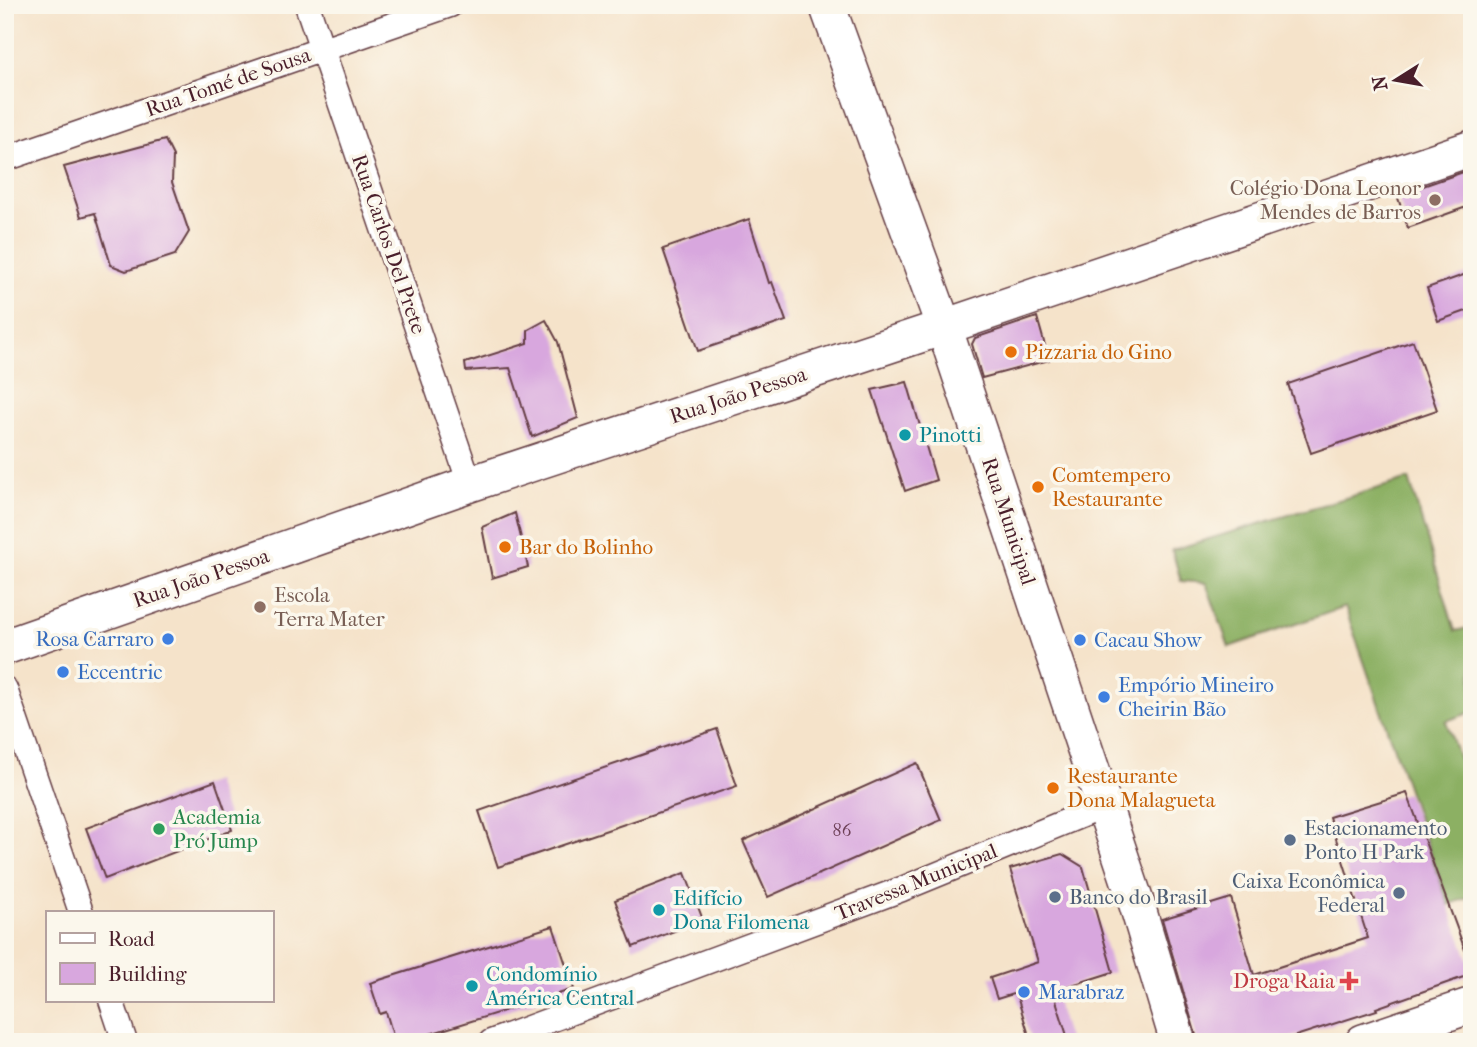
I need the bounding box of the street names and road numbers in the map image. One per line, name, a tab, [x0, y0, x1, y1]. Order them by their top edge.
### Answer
street label: Rua Tomé de Sousa	[142, 42, 314, 122]
street label: Rua Carlos Del Prete	[347, 151, 431, 337]
street label: Rua João Pessoa	[667, 361, 810, 428]
street label: Rua Municipal	[977, 454, 1041, 588]
street label: Rua João Pessoa	[130, 543, 273, 613]
street label: Travessa Municipal	[831, 838, 1001, 925]

